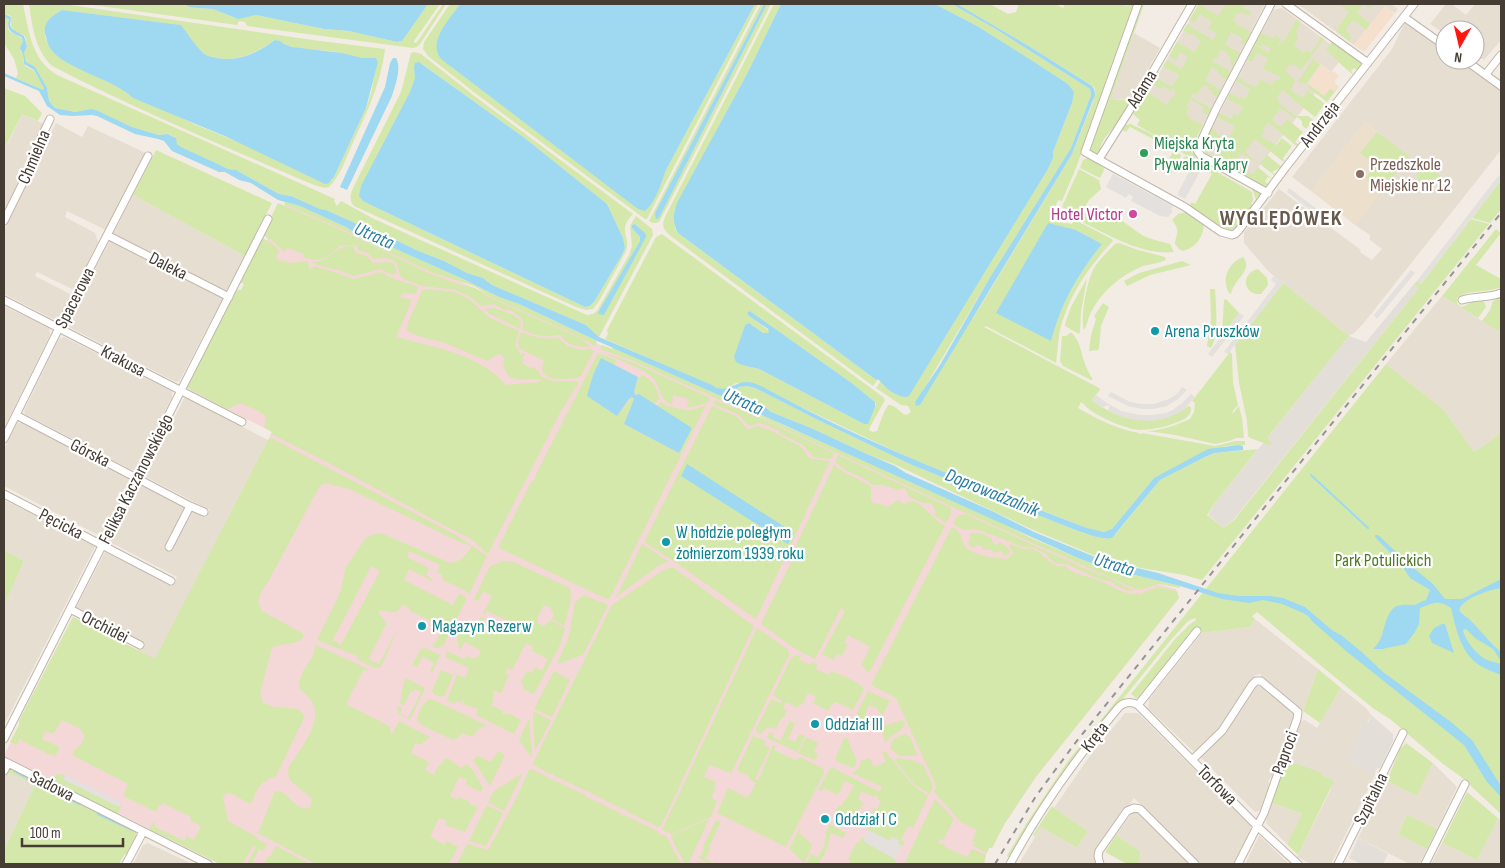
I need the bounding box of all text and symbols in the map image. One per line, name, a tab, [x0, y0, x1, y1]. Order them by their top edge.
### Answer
north arrow	[1435, 20, 1485, 70]
text: N	[1453, 48, 1463, 66]
street label: Adama	[1122, 66, 1162, 113]
street label: Andrzeja	[1295, 97, 1344, 152]
street label: Chmielna	[13, 127, 55, 187]
place label: Miejska Kryta Pływalnia Kapry	[1154, 133, 1248, 175]
marker: Miejska Kryta Pływalnia Kapry	[1138, 147, 1150, 159]
place label: Przedszkole Miejskie nr 12	[1370, 154, 1451, 196]
marker: Przedszkole Miejskie nr 12	[1354, 168, 1366, 180]
place label: Hotel Victor	[1051, 204, 1123, 225]
district label: WYGLĘDÓWEK	[1219, 205, 1343, 232]
marker: Hotel Victor	[1127, 208, 1139, 220]
water label: Utrata	[351, 217, 398, 255]
street label: Daleka	[145, 248, 191, 284]
street label: Spacerowa	[51, 264, 99, 332]
place label: Arena Pruszków	[1164, 321, 1260, 342]
marker: Arena Pruszków	[1149, 325, 1161, 337]
street label: Krakusa	[97, 341, 149, 381]
water label: Utrata	[720, 383, 767, 421]
street label: Feliksa Kaczanowskiego	[94, 411, 178, 547]
street label: Górska	[67, 434, 113, 472]
water label: Doprowadzalnik	[942, 464, 1043, 523]
street label: Pęcicka	[36, 504, 86, 544]
place label: W hołdzie poległym żołnierzom 1939 roku	[676, 522, 804, 564]
marker: W hołdzie poległym żołnierzom 1939 roku	[660, 536, 672, 548]
water label: Utrata	[1091, 548, 1137, 582]
park label: Park Potulickich	[1335, 550, 1431, 571]
street label: Orchidei	[78, 606, 132, 648]
place label: Magazyn Rezerw	[432, 616, 532, 637]
marker: Magazyn Rezerw	[416, 620, 428, 632]
place label: Oddział III	[825, 714, 883, 735]
marker: Oddział III	[809, 718, 821, 730]
street label: Kręta	[1077, 718, 1113, 756]
street label: Paproci	[1267, 728, 1303, 778]
street label: Torfowa	[1193, 761, 1241, 809]
street label: Sadowa	[27, 766, 77, 806]
street label: Szpitalna	[1349, 770, 1393, 828]
place label: Oddział I C	[835, 809, 897, 830]
marker: Oddział I C	[819, 813, 831, 825]
scale bar	[22, 816, 124, 848]
text: 100 m	[30, 824, 61, 843]

